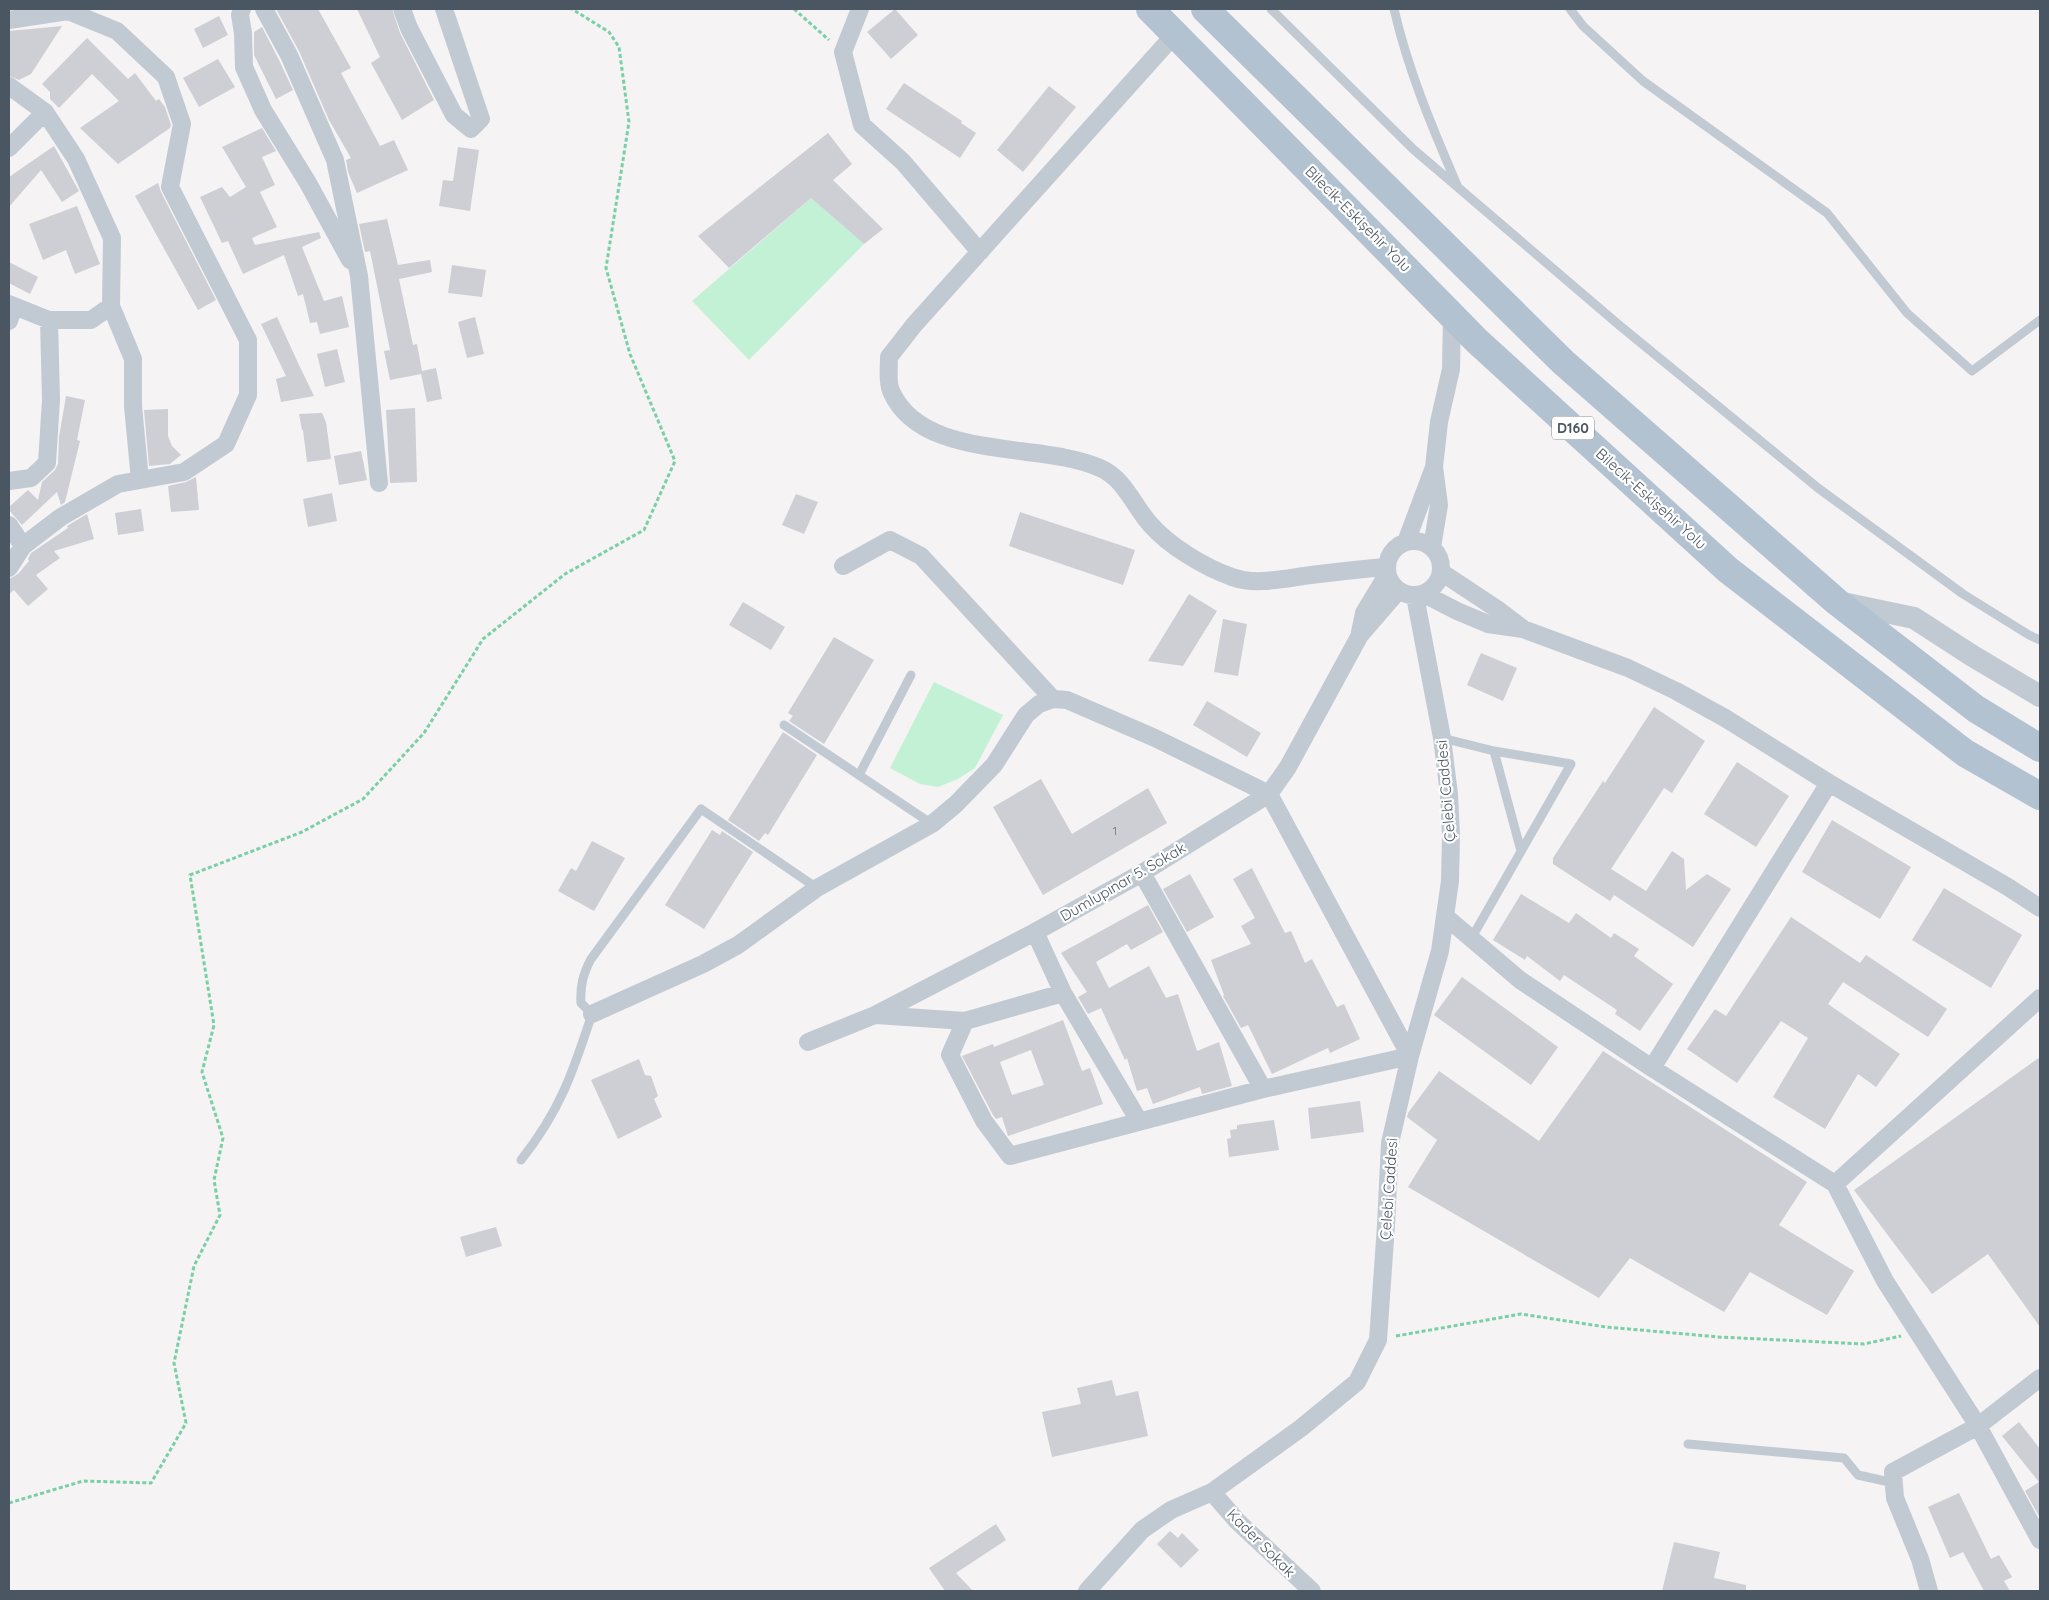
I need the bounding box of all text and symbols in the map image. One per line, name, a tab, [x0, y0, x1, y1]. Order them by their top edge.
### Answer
street label: Bilecik-Eskişehir Yolu	[1301, 162, 1415, 276]
road number: D160	[1552, 416, 1594, 439]
street label: Bilecik-Eskişehir Yolu	[1592, 444, 1711, 553]
street label: Çelebi Caddesi	[1432, 739, 1459, 843]
house number: 1	[1113, 823, 1117, 838]
street label: Dumlupınar 5. Sokak	[1056, 838, 1189, 925]
street label: Çelebi Caddesi	[1375, 1137, 1402, 1241]
street label: Kader Sokak	[1223, 1504, 1300, 1581]

